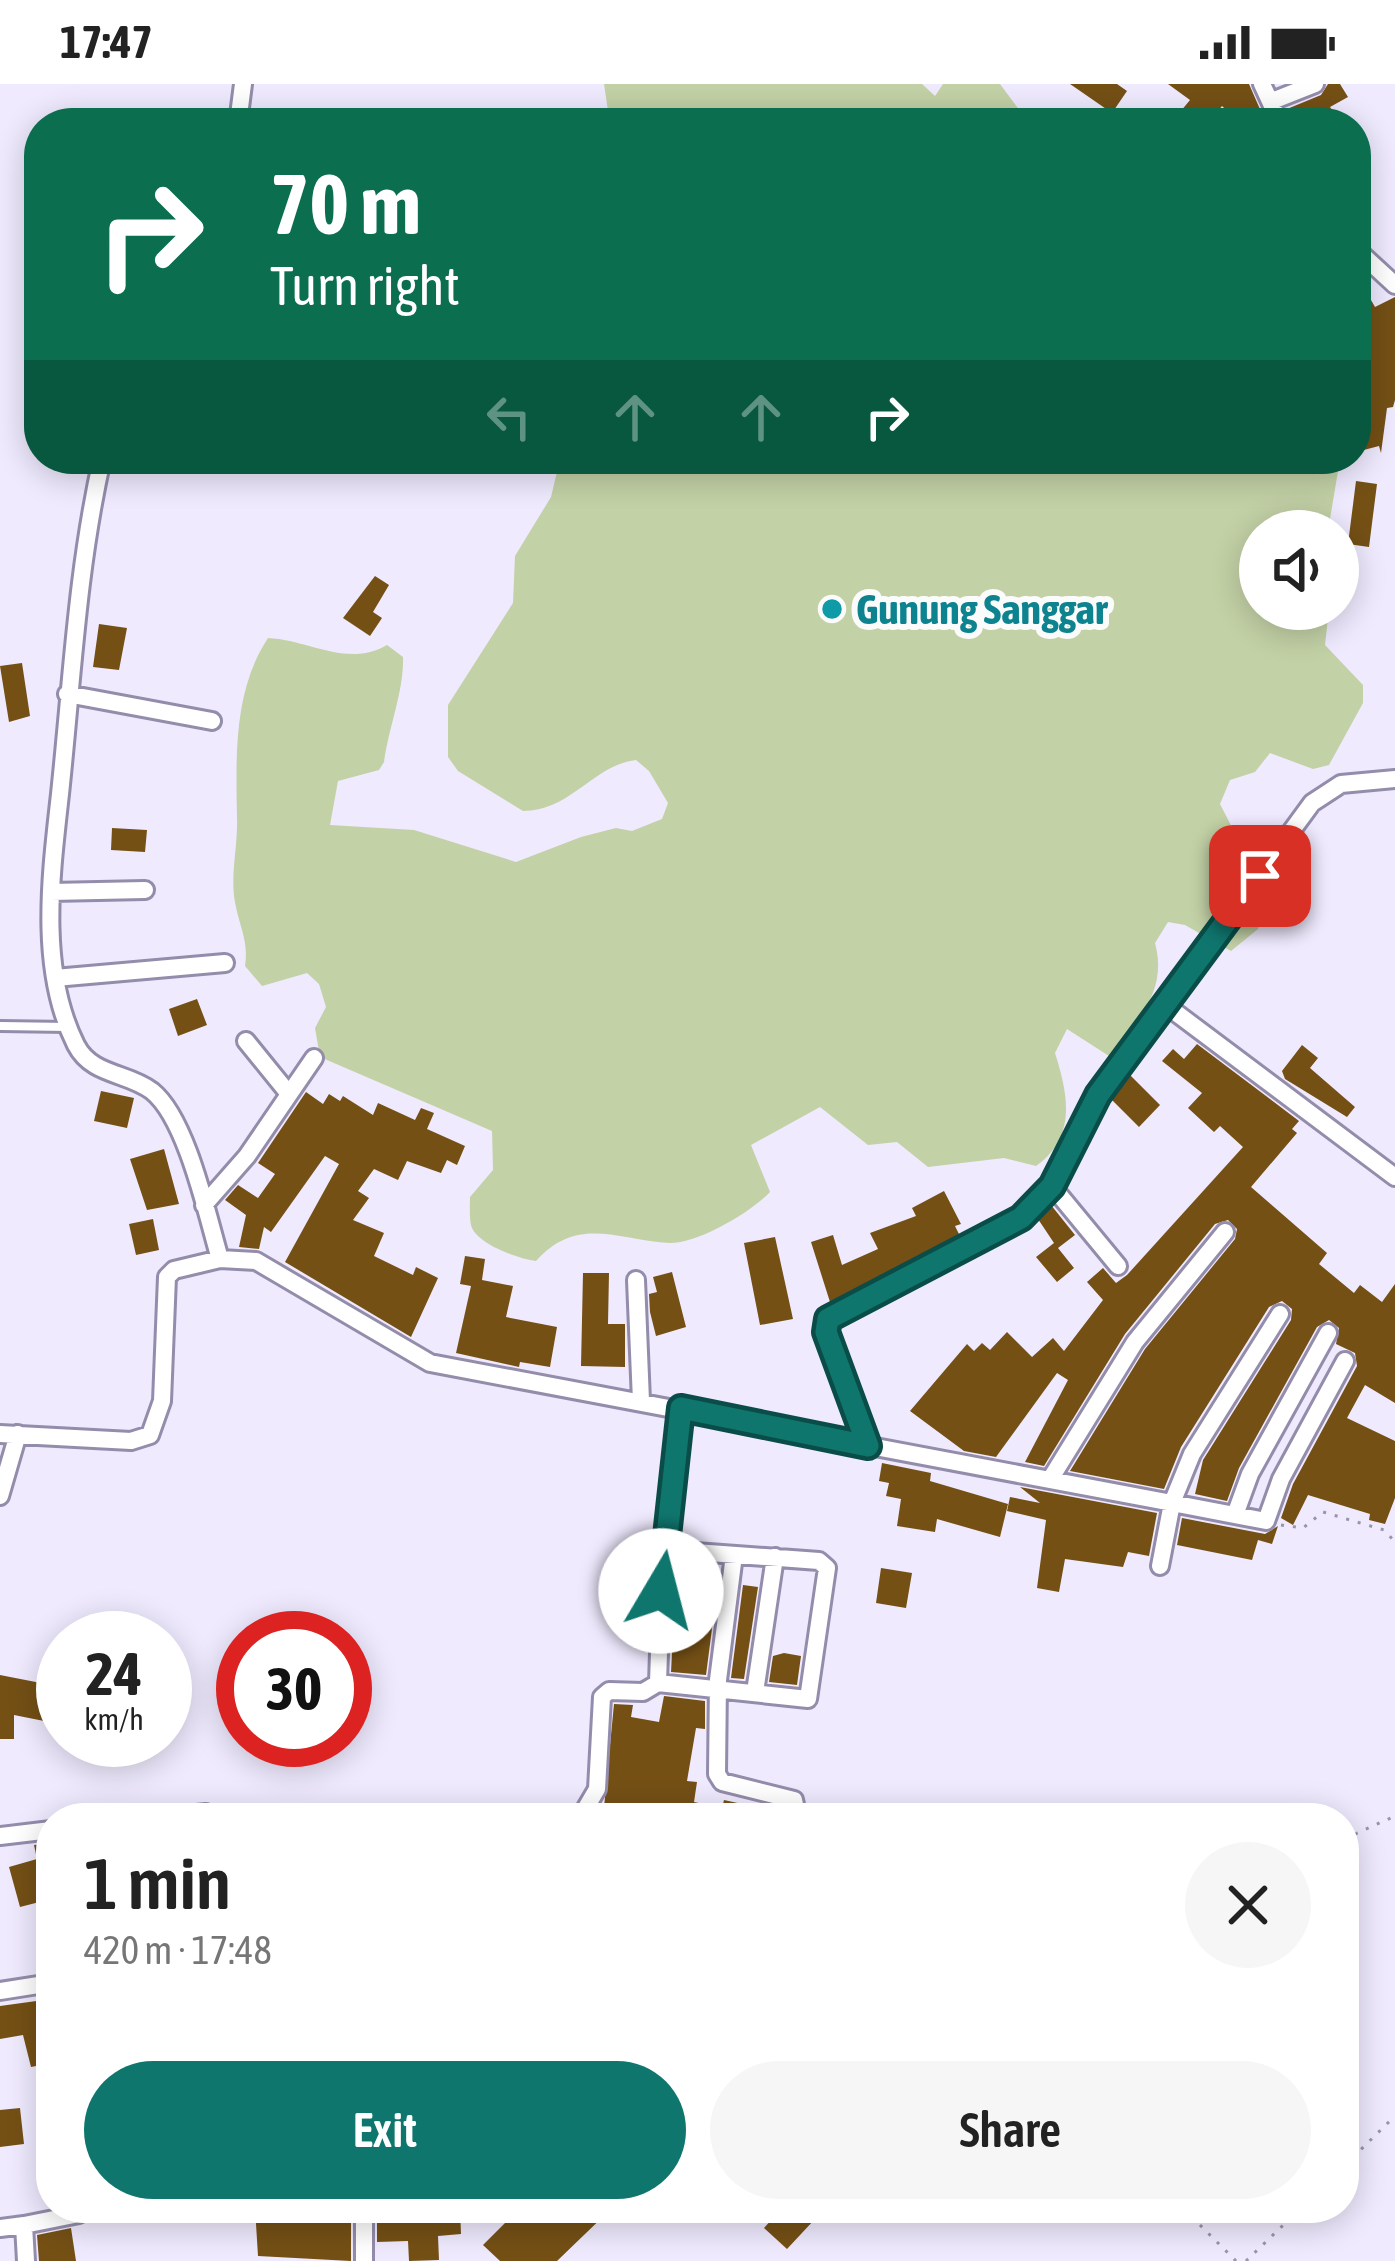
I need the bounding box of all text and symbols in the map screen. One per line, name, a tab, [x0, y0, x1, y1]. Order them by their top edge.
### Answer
text: 17:47	[60, 16, 153, 68]
icon: right	[72, 156, 228, 312]
text: 70 m	[270, 156, 421, 252]
text: Turn right	[270, 255, 460, 316]
icon: left	[476, 384, 542, 450]
icon: ahead	[602, 384, 668, 450]
icon: ahead	[728, 384, 794, 450]
icon: right	[854, 384, 920, 450]
map controls	[1239, 510, 1359, 630]
button: sound	[1239, 510, 1359, 630]
place label: Gunung Sanggar	[856, 585, 1109, 633]
marker: Gunung Sanggar	[819, 596, 845, 622]
pin	[1209, 825, 1311, 927]
icon: arrive	[1227, 843, 1293, 909]
position arrow	[598, 1528, 724, 1654]
speed limit sign: 30	[216, 1611, 372, 1767]
text: 24	[86, 1639, 142, 1708]
text: km/h	[84, 1702, 144, 1736]
text: 1 min	[84, 1842, 231, 1924]
button: close	[1185, 1842, 1311, 1968]
text: 420 m · 17:48	[84, 1928, 272, 1972]
button: Exit	[84, 2061, 686, 2199]
button: Share	[710, 2061, 1311, 2199]

